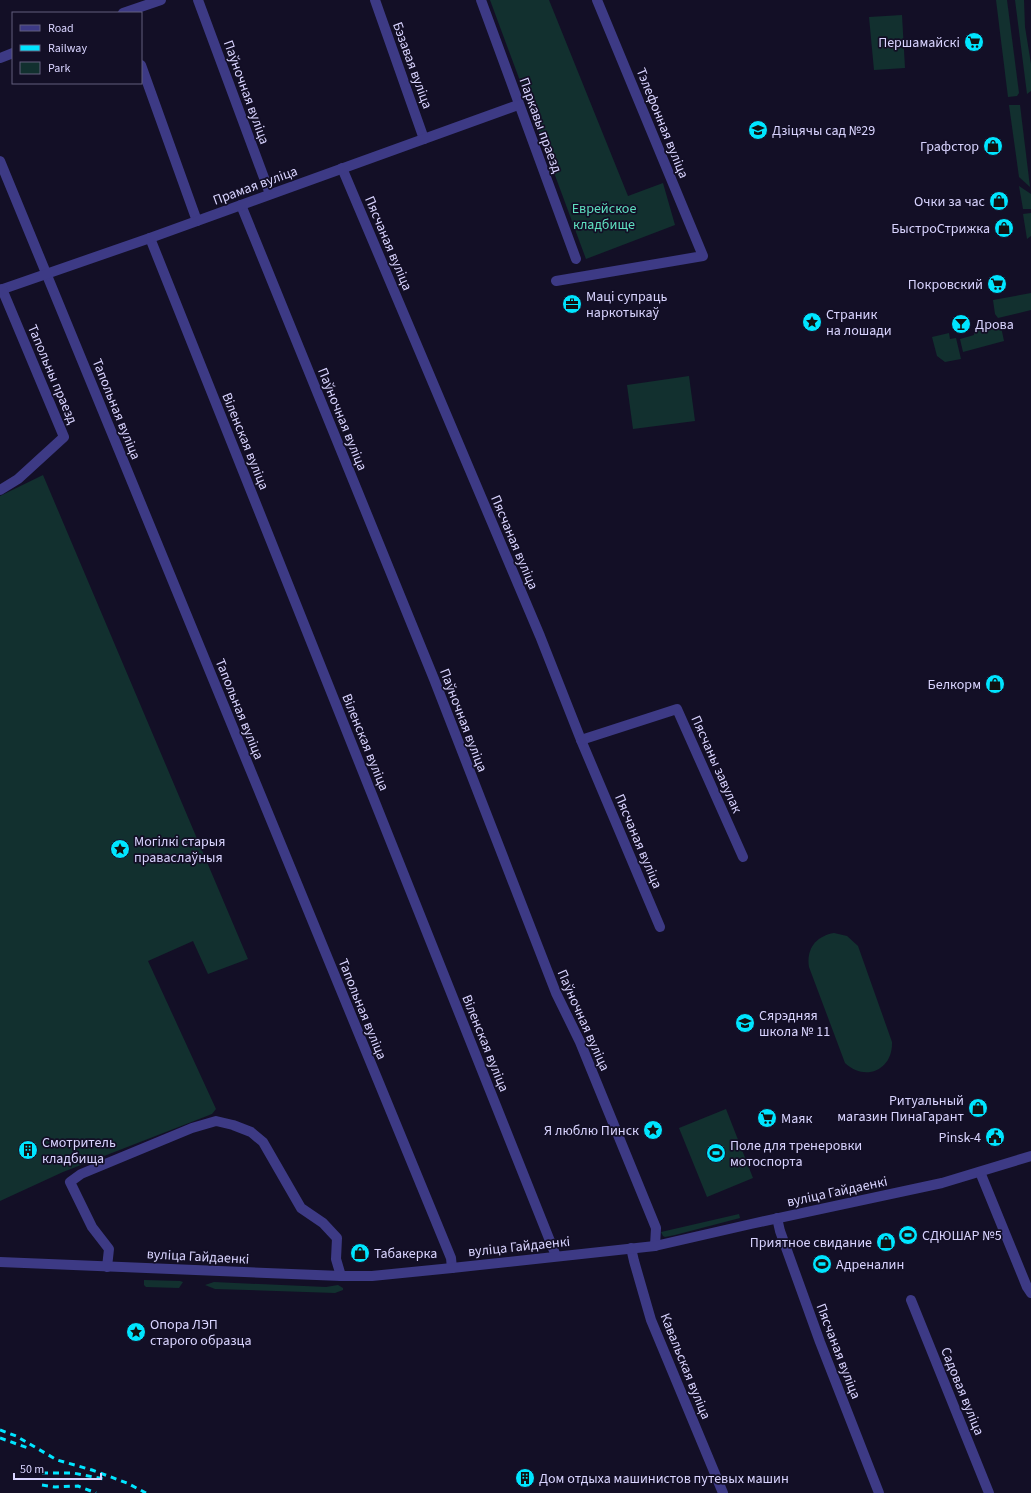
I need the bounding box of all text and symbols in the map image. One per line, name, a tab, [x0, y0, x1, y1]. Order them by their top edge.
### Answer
legend	[12, 12, 142, 84]
street label: Бэзавая вуліца	[387, 19, 437, 112]
text: Road	[48, 20, 74, 37]
supermarket icon: Першамайскі	[963, 31, 985, 53]
place label: Першамайскі	[878, 33, 960, 53]
street label: Паўночная вуліца	[218, 37, 274, 147]
text: Railway	[48, 40, 87, 57]
text: Park	[48, 60, 70, 77]
street label: Тэлефонная вуліца	[631, 65, 693, 182]
street label: Паркавы праезд	[514, 75, 567, 176]
school or university icon: Дзіцячы сад №29	[747, 119, 769, 141]
place label: Дзіцячы сад №29	[772, 121, 875, 141]
shop icon: Графстор	[982, 135, 1004, 157]
place label: Графстор	[920, 137, 979, 157]
street label: Прамая вуліца	[210, 161, 301, 211]
shop icon: Очки за час	[988, 190, 1010, 212]
place label: Очки за час	[914, 192, 986, 212]
street label: Пясчаная вуліца	[359, 193, 417, 294]
park label: Еврейское кладбище	[572, 199, 636, 235]
shop icon: БыстроСтрижка	[993, 217, 1015, 239]
place label: БыстроСтрижка	[891, 219, 990, 239]
supermarket icon: Покровский	[986, 273, 1008, 295]
place label: Покровский	[908, 275, 983, 295]
place label: Маці супраць наркотыкаў	[586, 287, 667, 323]
office icon: Маці супраць наркотыкаў	[561, 293, 583, 315]
place label: Страник на лошади	[826, 305, 892, 341]
place icon: Страник на лошади	[801, 311, 823, 333]
bar icon: Дрова	[950, 313, 972, 335]
place label: Дрова	[975, 315, 1014, 335]
street label: Тапольны праезд	[22, 321, 82, 428]
street label: Тапольная вуліца	[87, 356, 145, 463]
street label: Паўночная вуліца	[312, 365, 372, 474]
street label: Віленская вуліца	[216, 390, 274, 493]
street label: Пясчаная вуліца	[485, 492, 543, 593]
street label: Тапольная вуліца	[210, 656, 268, 763]
street label: Паўночная вуліца	[434, 666, 492, 775]
shop icon: Белкорм	[984, 673, 1006, 695]
place label: Белкорм	[928, 675, 981, 695]
street label: Віленская вуліца	[336, 691, 394, 794]
street label: Пясчаны завулак	[686, 712, 747, 817]
street label: Пясчаная вуліца	[609, 791, 667, 892]
place label: Могілкі старыя праваслаўныя	[134, 832, 225, 868]
place icon: Могілкі старыя праваслаўныя	[109, 838, 131, 860]
street label: Тапольная вуліца	[333, 956, 391, 1063]
street label: Паўночная вуліца	[552, 966, 614, 1074]
street label: Віленская вуліца	[456, 992, 514, 1095]
place label: Сярэдняя школа № 11	[759, 1006, 830, 1042]
school or university icon: Сярэдняя школа № 11	[734, 1012, 756, 1034]
place label: Ритуальный магазин ПинаГарант	[837, 1091, 965, 1127]
shop icon: Ритуальный магазин ПинаГарант	[967, 1097, 989, 1119]
supermarket icon: Маяк	[756, 1107, 778, 1129]
place label: Маяк	[781, 1109, 812, 1129]
place icon: Я люблю Пинск	[642, 1119, 664, 1141]
place label: Я люблю Пинск	[544, 1121, 639, 1141]
public building icon: Pinsk-4	[984, 1126, 1006, 1148]
place label: Pinsk-4	[938, 1128, 981, 1148]
place label: Смотритель кладбища	[42, 1133, 116, 1169]
place label: Поле для тренеровки мотоспорта	[730, 1136, 862, 1172]
building icon: Смотритель кладбища	[17, 1139, 39, 1161]
sports icon: Поле для тренеровки мотоспорта	[705, 1142, 727, 1164]
street label: вуліца Гайдаенкі	[785, 1172, 889, 1212]
sports icon: СДЮШАР №5	[897, 1224, 919, 1246]
place label: СДЮШАР №5	[922, 1226, 1002, 1246]
shop icon: Приятное свидание	[875, 1231, 897, 1253]
street label: вуліца Гайдаенкі	[467, 1232, 571, 1262]
place label: Приятное свидание	[750, 1233, 872, 1253]
shop icon: Табакерка	[349, 1242, 371, 1264]
street label: вуліца Гайдаенкі	[146, 1244, 250, 1270]
place label: Табакерка	[374, 1244, 437, 1264]
sports icon: Адреналин	[811, 1253, 833, 1275]
place label: Адреналин	[836, 1255, 904, 1275]
street label: Пясчаная вуліца	[811, 1301, 865, 1402]
street label: Кавальская вуліца	[655, 1310, 716, 1423]
place label: Опора ЛЭП старого образца	[150, 1315, 252, 1351]
place icon: Опора ЛЭП старого образца	[125, 1321, 147, 1343]
street label: Садовая вуліца	[935, 1344, 989, 1439]
scale bar	[14, 1455, 101, 1481]
text: 50 m	[20, 1461, 44, 1478]
building icon: Дом отдыха машинистов путевых машин	[514, 1467, 536, 1489]
place label: Дом отдыха машинистов путевых машин	[539, 1469, 789, 1489]

